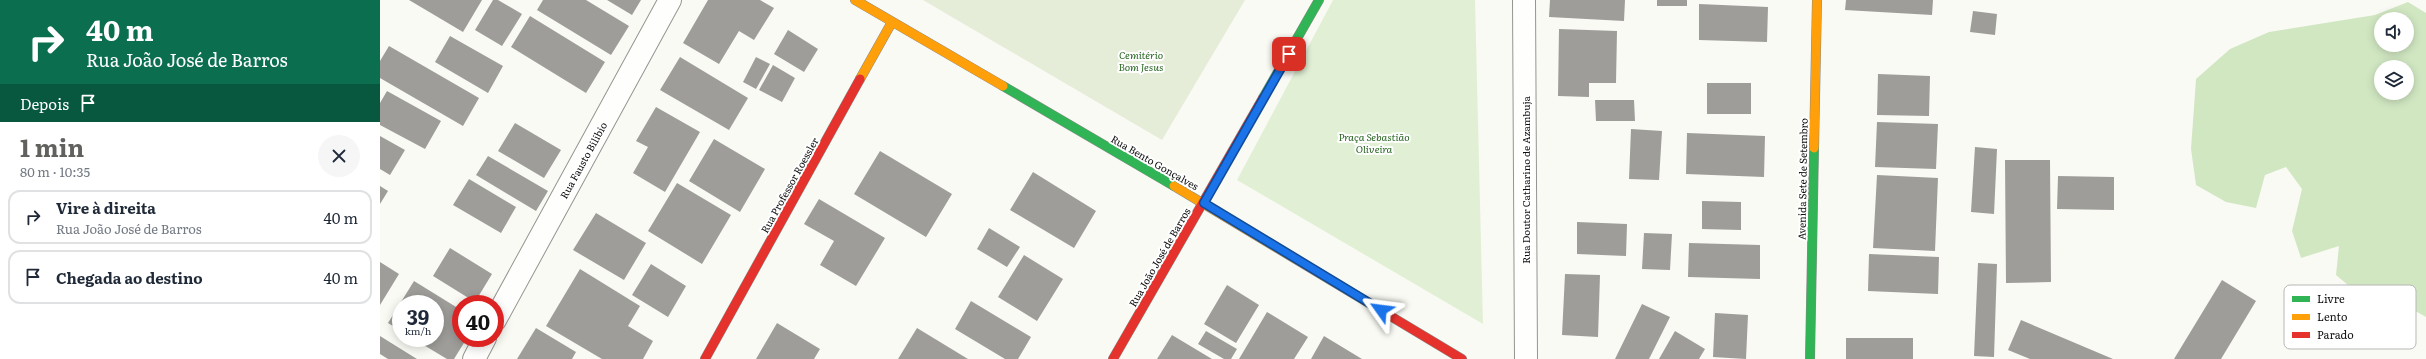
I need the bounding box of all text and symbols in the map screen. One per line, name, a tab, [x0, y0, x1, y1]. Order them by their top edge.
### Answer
text: 40 m	[86, 8, 154, 50]
map controls	[2374, 12, 2414, 100]
button: sound	[2374, 12, 2414, 52]
icon: right	[20, 16, 72, 68]
pin	[1272, 37, 1306, 71]
icon: arrive	[1278, 43, 1300, 65]
text: Rua João José de Barros	[86, 46, 288, 73]
park label: Cemitério Bom Jesus	[1119, 47, 1164, 74]
button: layers	[2374, 60, 2414, 100]
text: Depois	[20, 92, 69, 115]
icon: arrive	[77, 92, 99, 114]
street label: Rua Doutor Catharino de Azambuja	[1518, 96, 1533, 264]
street label: Avenida Sete de Setembro	[1793, 118, 1811, 240]
street label: Rua Fausto Bilibio	[556, 119, 610, 201]
text: 1 min	[20, 129, 84, 164]
park label: Praça Sebastião Oliveira	[1338, 129, 1410, 156]
street label: Rua Bento Gonçalves	[1108, 131, 1202, 193]
street label: Rua Professor Roessler	[756, 134, 822, 236]
button: close	[318, 135, 360, 177]
text: 80 m · 10:35	[20, 162, 90, 181]
text: Vire à direita	[56, 196, 156, 219]
street label: Rua João José de Barros	[1124, 204, 1194, 309]
icon: right	[22, 206, 44, 228]
text: 40 m	[324, 206, 358, 229]
text: Rua João José de Barros	[56, 219, 202, 238]
icon: arrive	[22, 266, 44, 288]
text: Chegada ao destino	[56, 266, 203, 289]
text: 40 m	[324, 266, 358, 289]
legend	[2284, 285, 2416, 349]
position arrow	[1360, 289, 1402, 331]
text: Livre	[2317, 290, 2345, 306]
speed limit sign: 40	[452, 295, 504, 347]
text: 39	[407, 301, 429, 331]
text: Lento	[2317, 308, 2347, 324]
text: km/h	[405, 323, 431, 338]
text: Parado	[2317, 326, 2354, 342]

